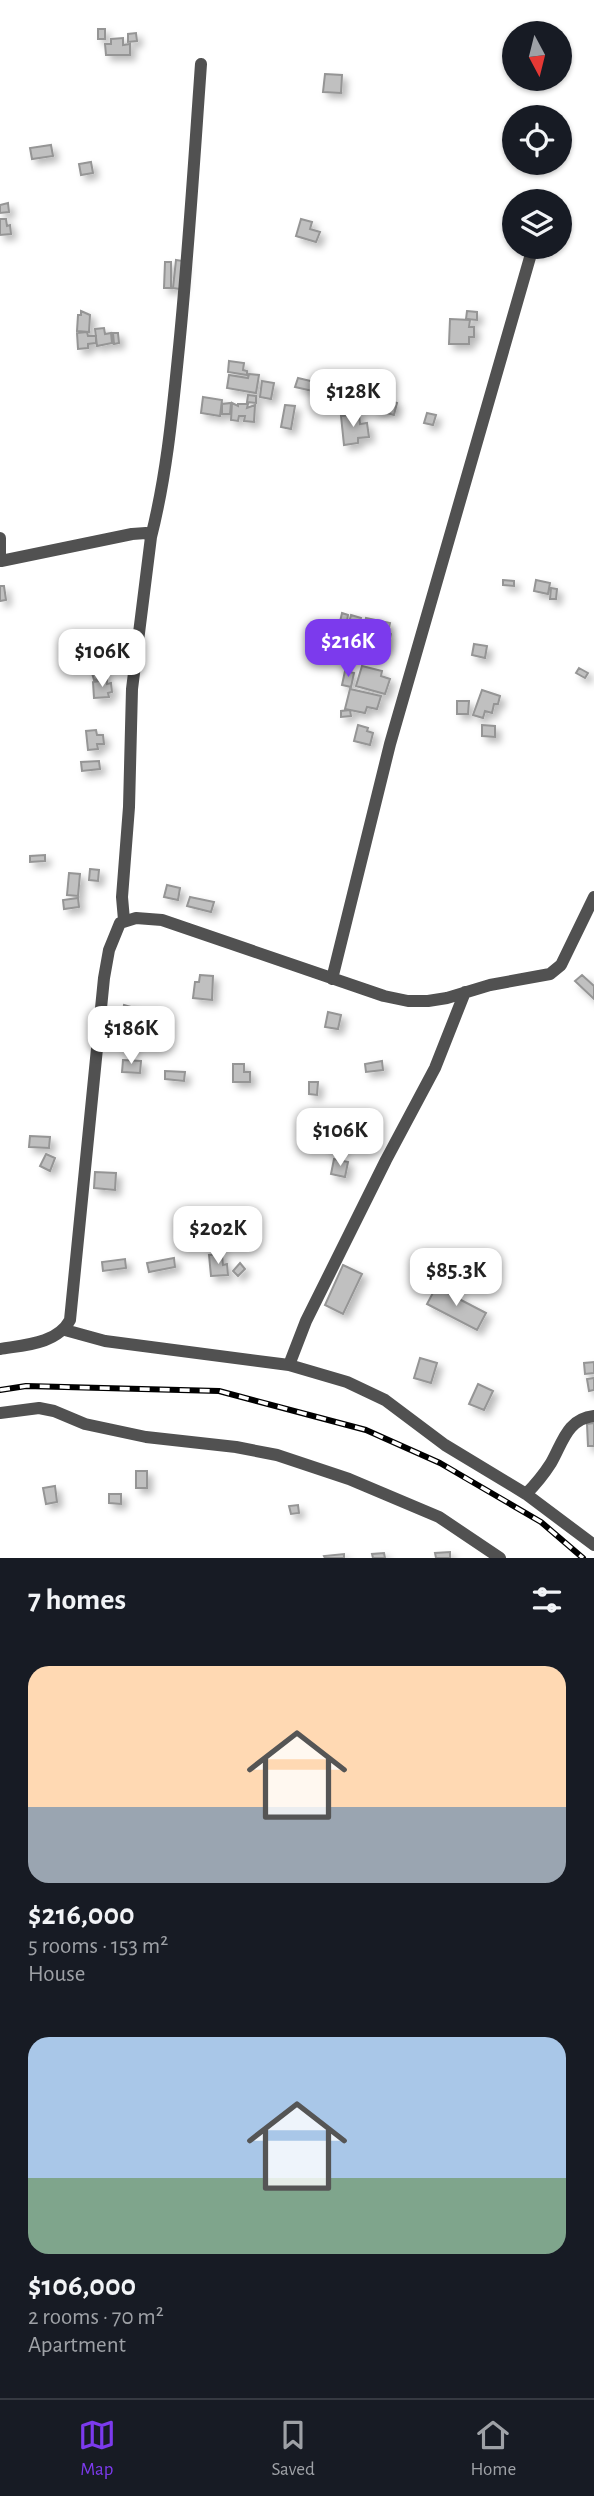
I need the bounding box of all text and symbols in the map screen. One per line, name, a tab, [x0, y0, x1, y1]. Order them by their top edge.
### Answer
north arrow	[502, 21, 572, 91]
map controls	[502, 21, 572, 259]
button: locate	[502, 105, 572, 175]
button: layers	[502, 189, 572, 259]
pin: $128K	[304, 370, 402, 429]
text: $128K	[326, 380, 380, 403]
pin: $216K	[299, 620, 397, 679]
pin: $106K	[53, 630, 151, 689]
text: $216K	[321, 630, 375, 653]
text: $106K	[74, 640, 130, 663]
pin: $186K	[82, 1006, 180, 1066]
text: $186K	[104, 1017, 158, 1040]
pin: $106K	[291, 1108, 389, 1168]
text: $106K	[312, 1119, 368, 1142]
pin: $202K	[169, 1206, 267, 1266]
text: $202K	[189, 1217, 247, 1240]
pin: $85.3K	[399, 1248, 513, 1308]
text: $85.3K	[426, 1259, 486, 1282]
icon: filters	[528, 1581, 566, 1619]
text: 7 homes	[28, 1585, 126, 1615]
icon: home	[234, 1712, 360, 1838]
text: $216,000	[28, 1900, 135, 1930]
text: 5 rooms · 153 m²	[28, 1935, 168, 1958]
text: House	[28, 1963, 85, 1986]
icon: home	[234, 2083, 360, 2209]
text: $106,000	[28, 2271, 136, 2301]
text: 2 rooms · 70 m²	[28, 2306, 164, 2329]
text: Apartment	[28, 2334, 126, 2357]
tab: Map	[78, 2416, 116, 2481]
tab: Saved	[271, 2416, 315, 2481]
tab: Home	[470, 2416, 516, 2481]

